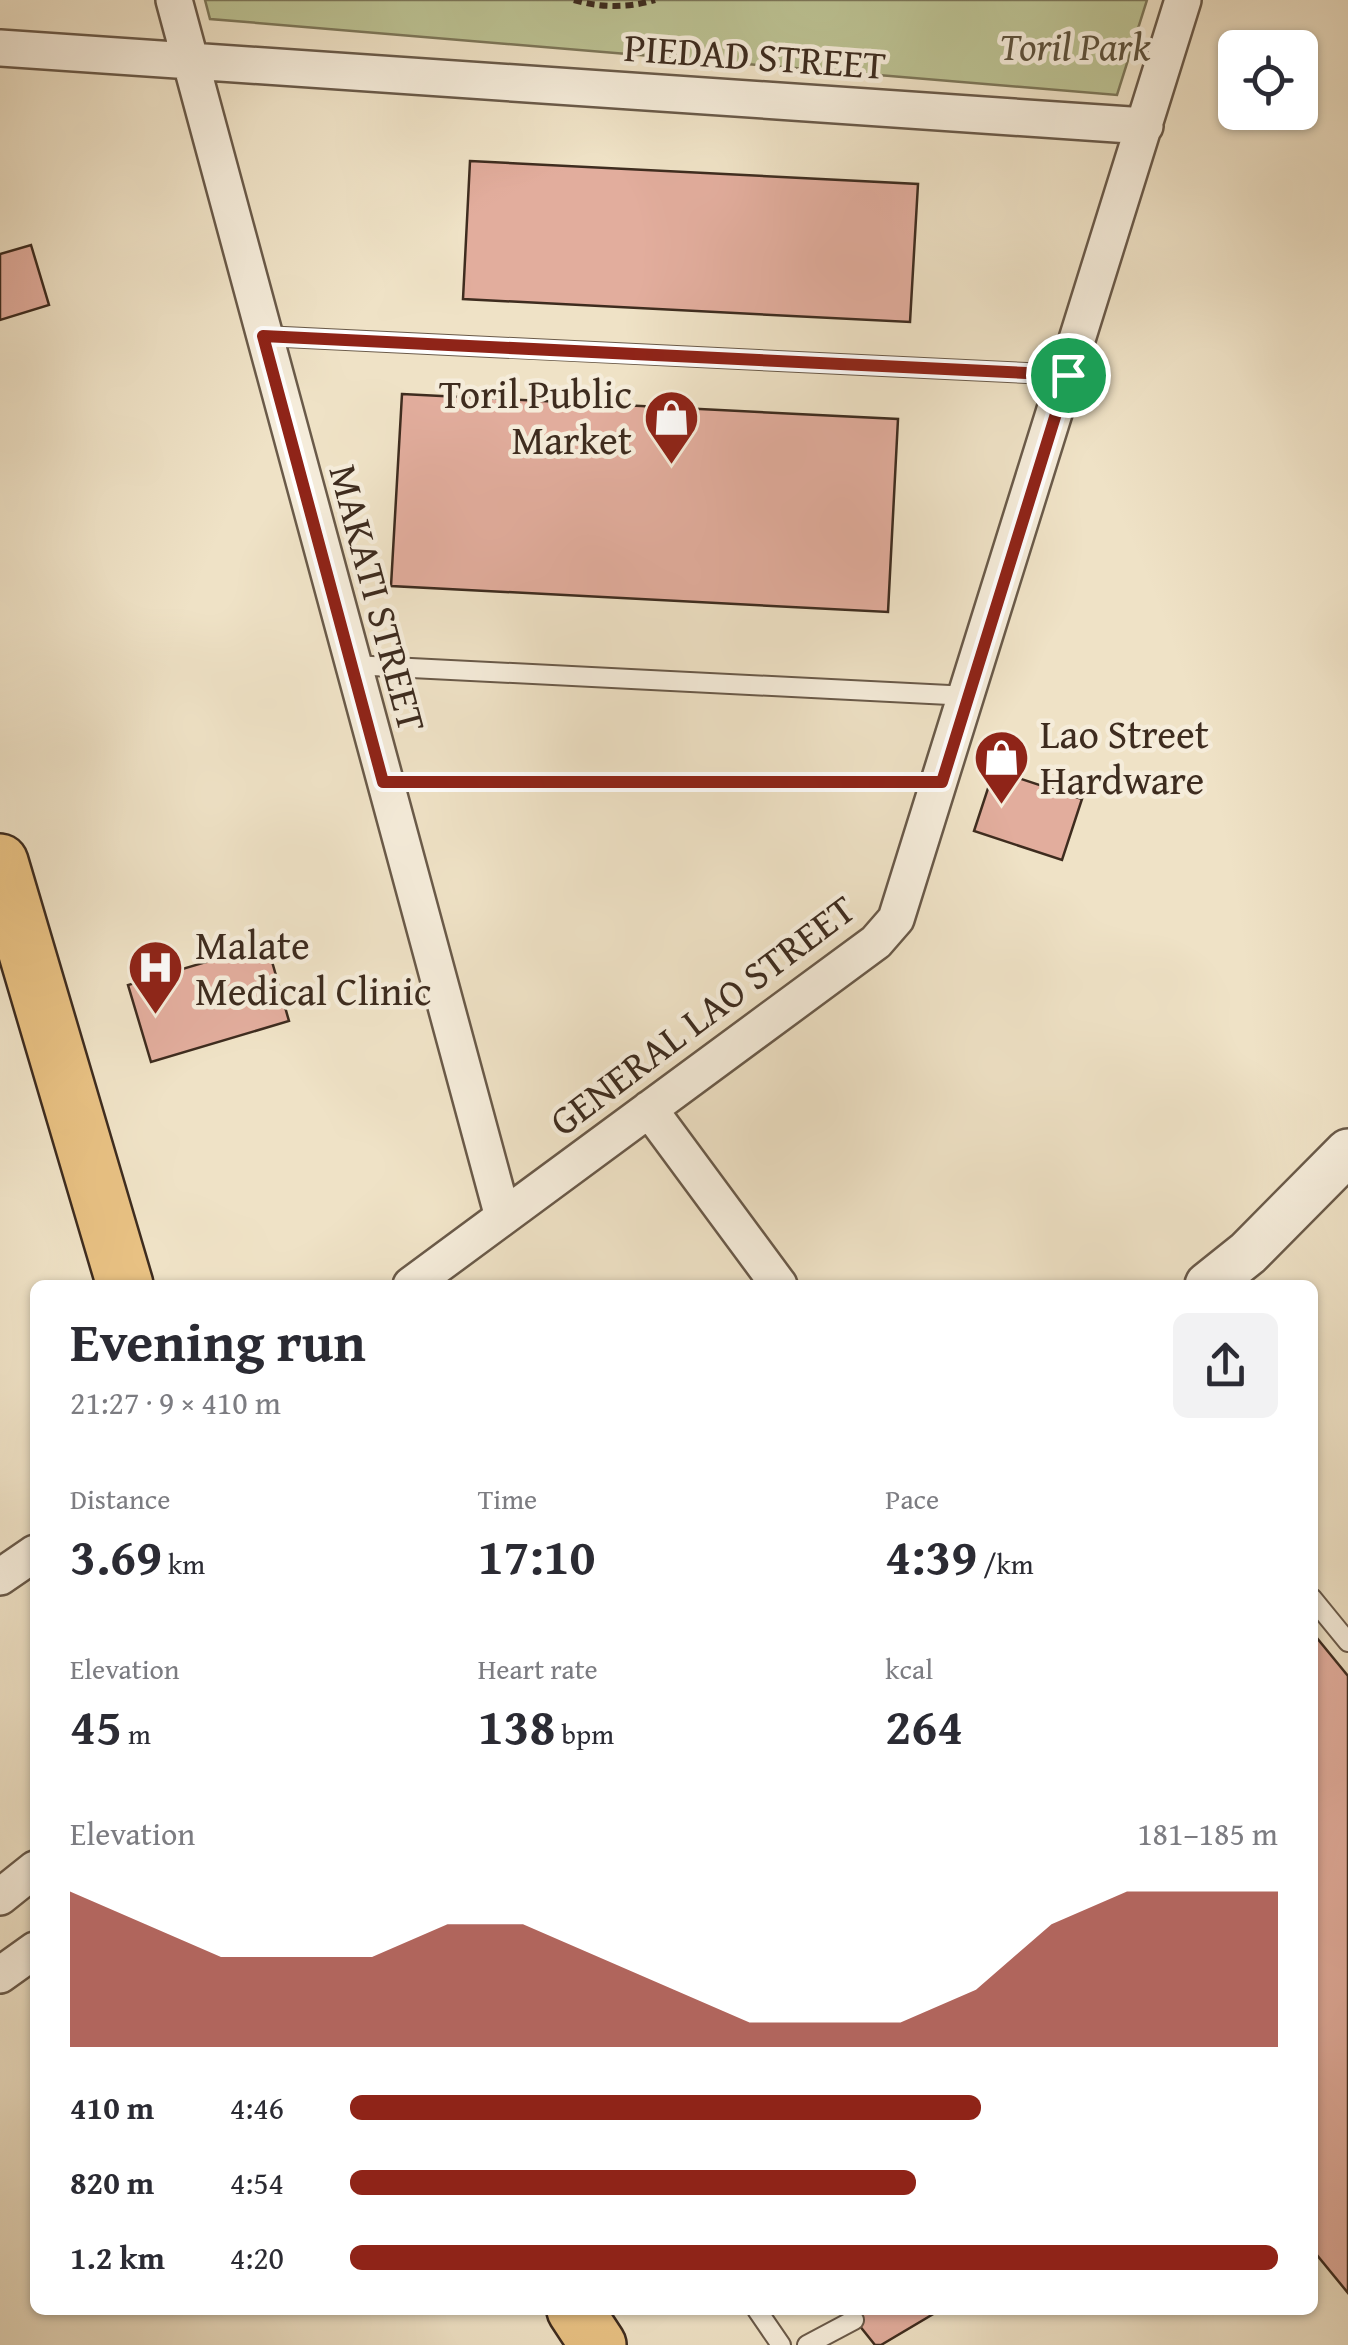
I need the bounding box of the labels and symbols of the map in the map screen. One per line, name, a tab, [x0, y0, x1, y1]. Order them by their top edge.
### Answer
park label: Toril Park	[1000, 16, 1151, 75]
street label: PIEDAD STREET	[622, 17, 888, 94]
pin	[1026, 333, 1111, 418]
place label: Toril Public Market	[439, 364, 632, 469]
shop icon: Toril Public Market	[641, 387, 701, 466]
street label: MAKATI STREET	[314, 458, 442, 738]
place label: Lao Street Hardware	[1040, 704, 1209, 809]
shop icon: Lao Street Hardware	[971, 727, 1031, 806]
street label: GENERAL LAO STREET	[536, 880, 867, 1149]
place label: Malate Medical Clinic	[195, 915, 431, 1020]
hospital icon: Malate Medical Clinic	[126, 938, 186, 1017]

